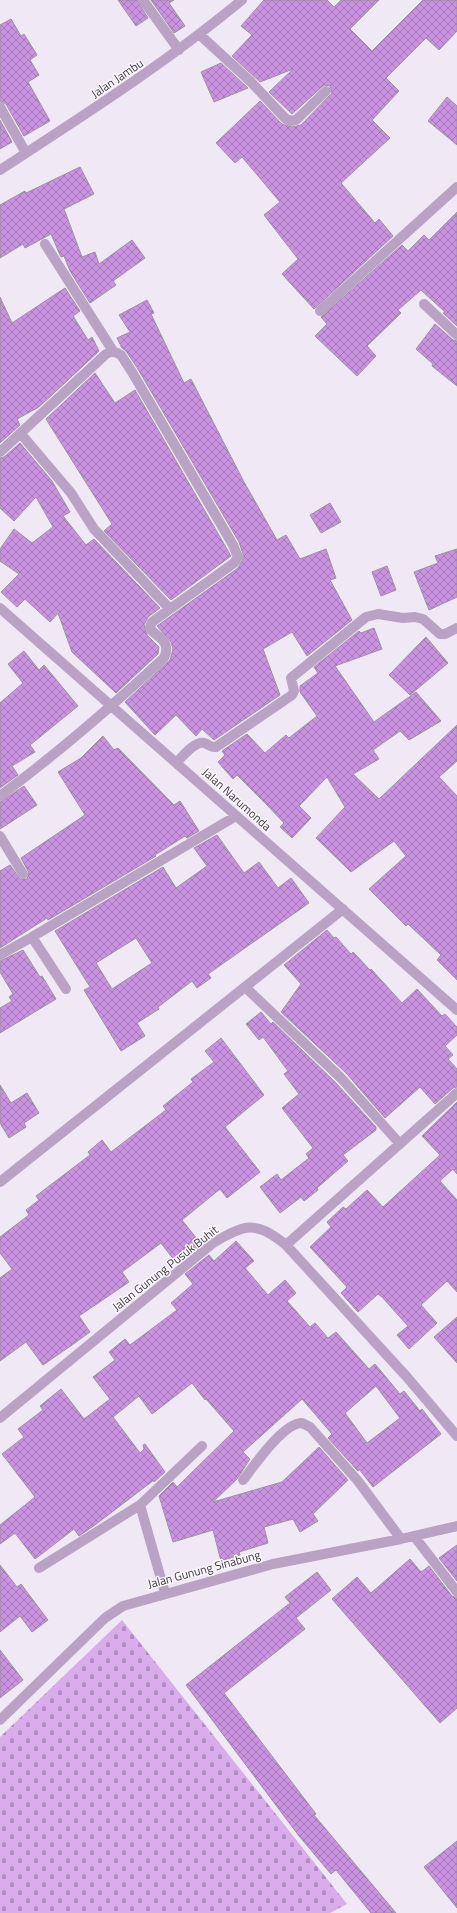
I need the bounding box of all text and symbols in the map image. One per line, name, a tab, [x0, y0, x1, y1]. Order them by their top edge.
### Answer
street label: Jalan Jambu	[87, 53, 147, 103]
street label: Jalan Narumonda	[198, 763, 276, 835]
street label: Jalan Gunung Pusuk Buhit	[108, 1220, 223, 1316]
street label: Jalan Gunung Sinabung	[145, 1545, 263, 1593]

